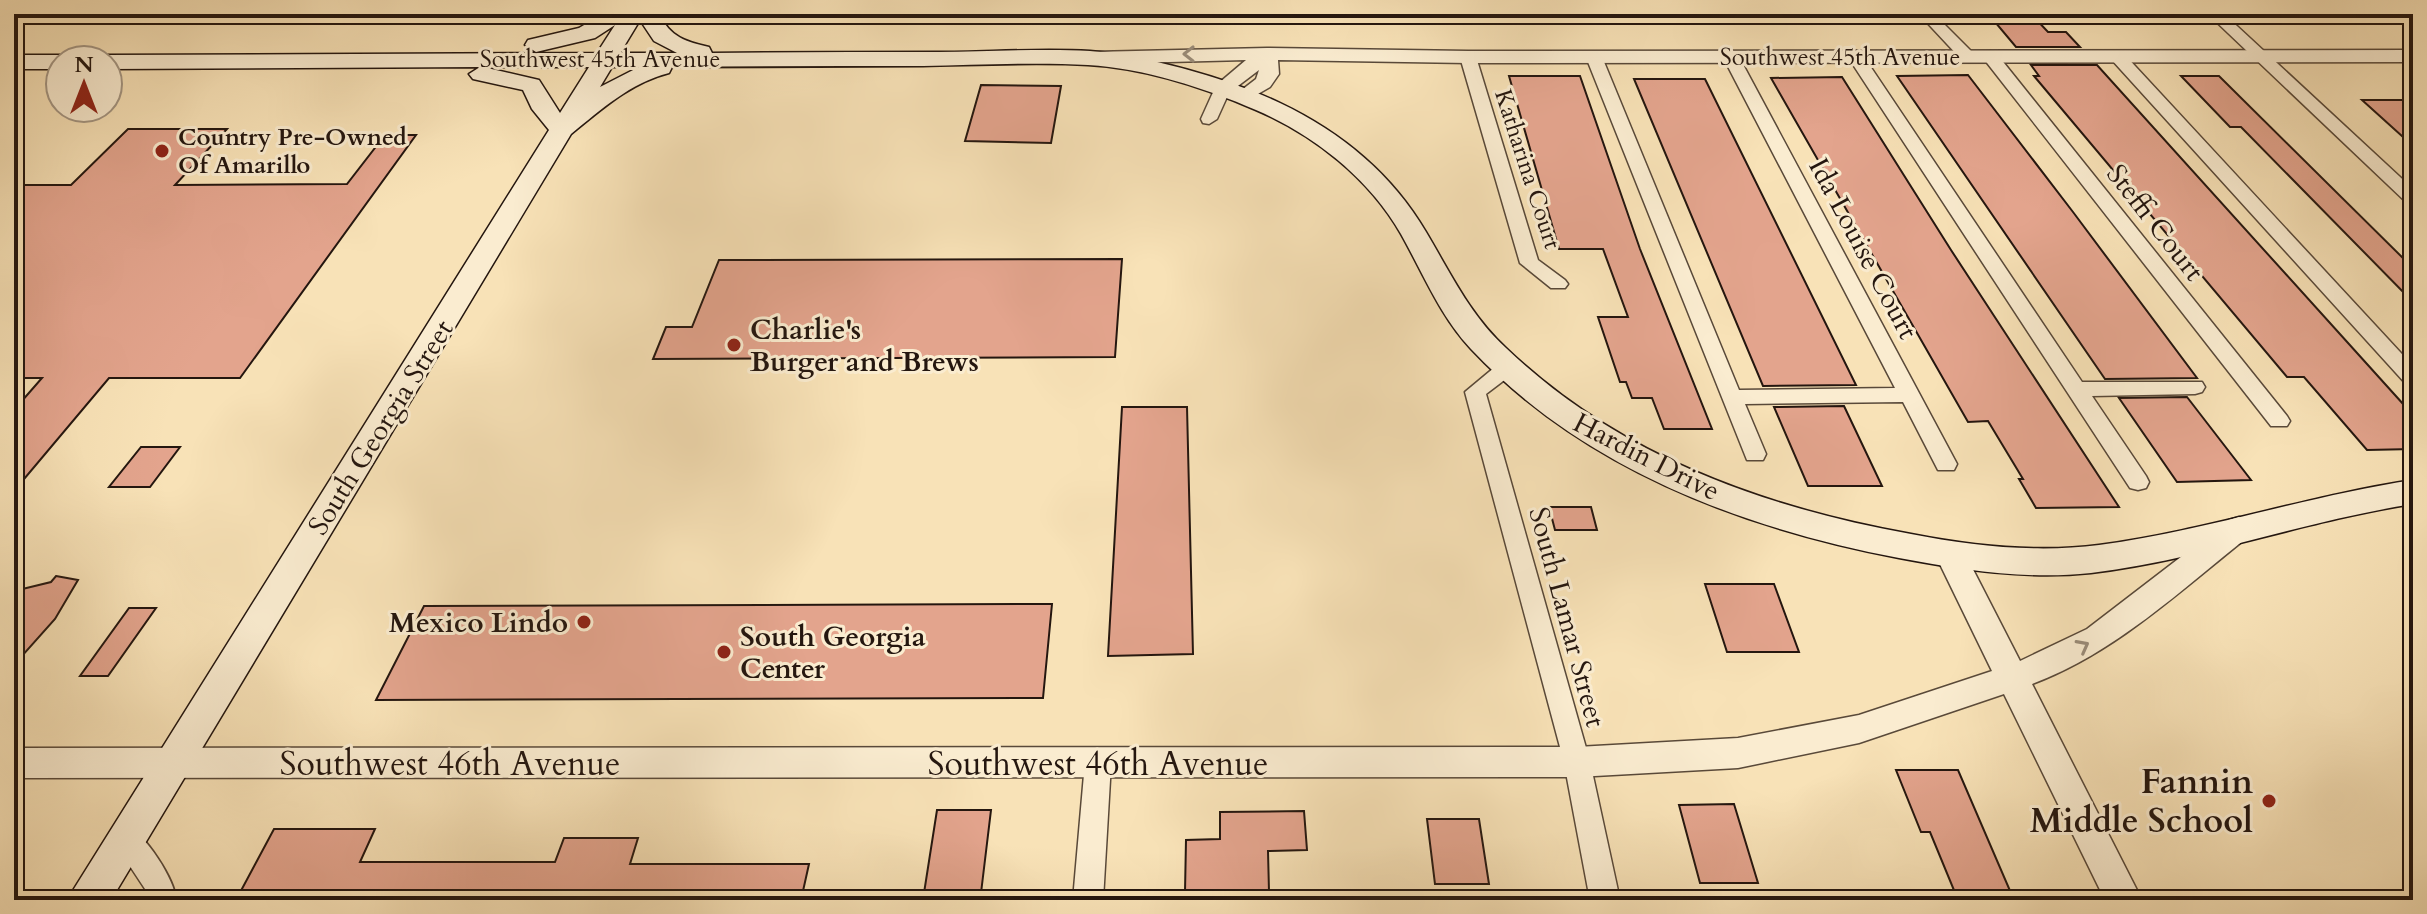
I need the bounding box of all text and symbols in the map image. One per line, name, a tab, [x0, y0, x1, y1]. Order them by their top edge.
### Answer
street label: Southwest 45th Avenue	[1720, 41, 1960, 74]
street label: Southwest 45th Avenue	[480, 43, 720, 76]
north arrow	[44, 44, 124, 124]
one-way arrow	[1182, 45, 1195, 63]
text: N	[74, 50, 94, 80]
street label: Katharina Court	[1486, 85, 1569, 254]
place label: Country Pre-Owned Of Amarillo	[178, 121, 407, 182]
marker: Country Pre-Owned Of Amarillo	[153, 142, 171, 160]
street label: Ida Louise Court	[1799, 151, 1927, 346]
street label: Steffi Court	[2098, 156, 2213, 289]
place label: Charlie's Burger and Brews	[750, 311, 979, 381]
street label: South Georgia Street	[299, 313, 462, 542]
marker: Charlie's Burger and Brews	[725, 336, 743, 354]
street label: Hardin Drive	[1567, 404, 1726, 510]
street label: South Lamar Street	[1519, 503, 1615, 732]
place label: Mexico Lindo	[389, 604, 568, 642]
marker: Mexico Lindo	[575, 613, 593, 631]
place label: South Georgia Center	[740, 618, 926, 688]
one-way arrow	[2075, 641, 2090, 656]
marker: South Georgia Center	[715, 643, 733, 661]
street label: Southwest 46th Avenue	[279, 741, 621, 787]
street label: Southwest 46th Avenue	[927, 741, 1269, 787]
place label: Fannin Middle School	[2030, 759, 2253, 844]
marker: Fannin Middle School	[2260, 792, 2278, 810]

